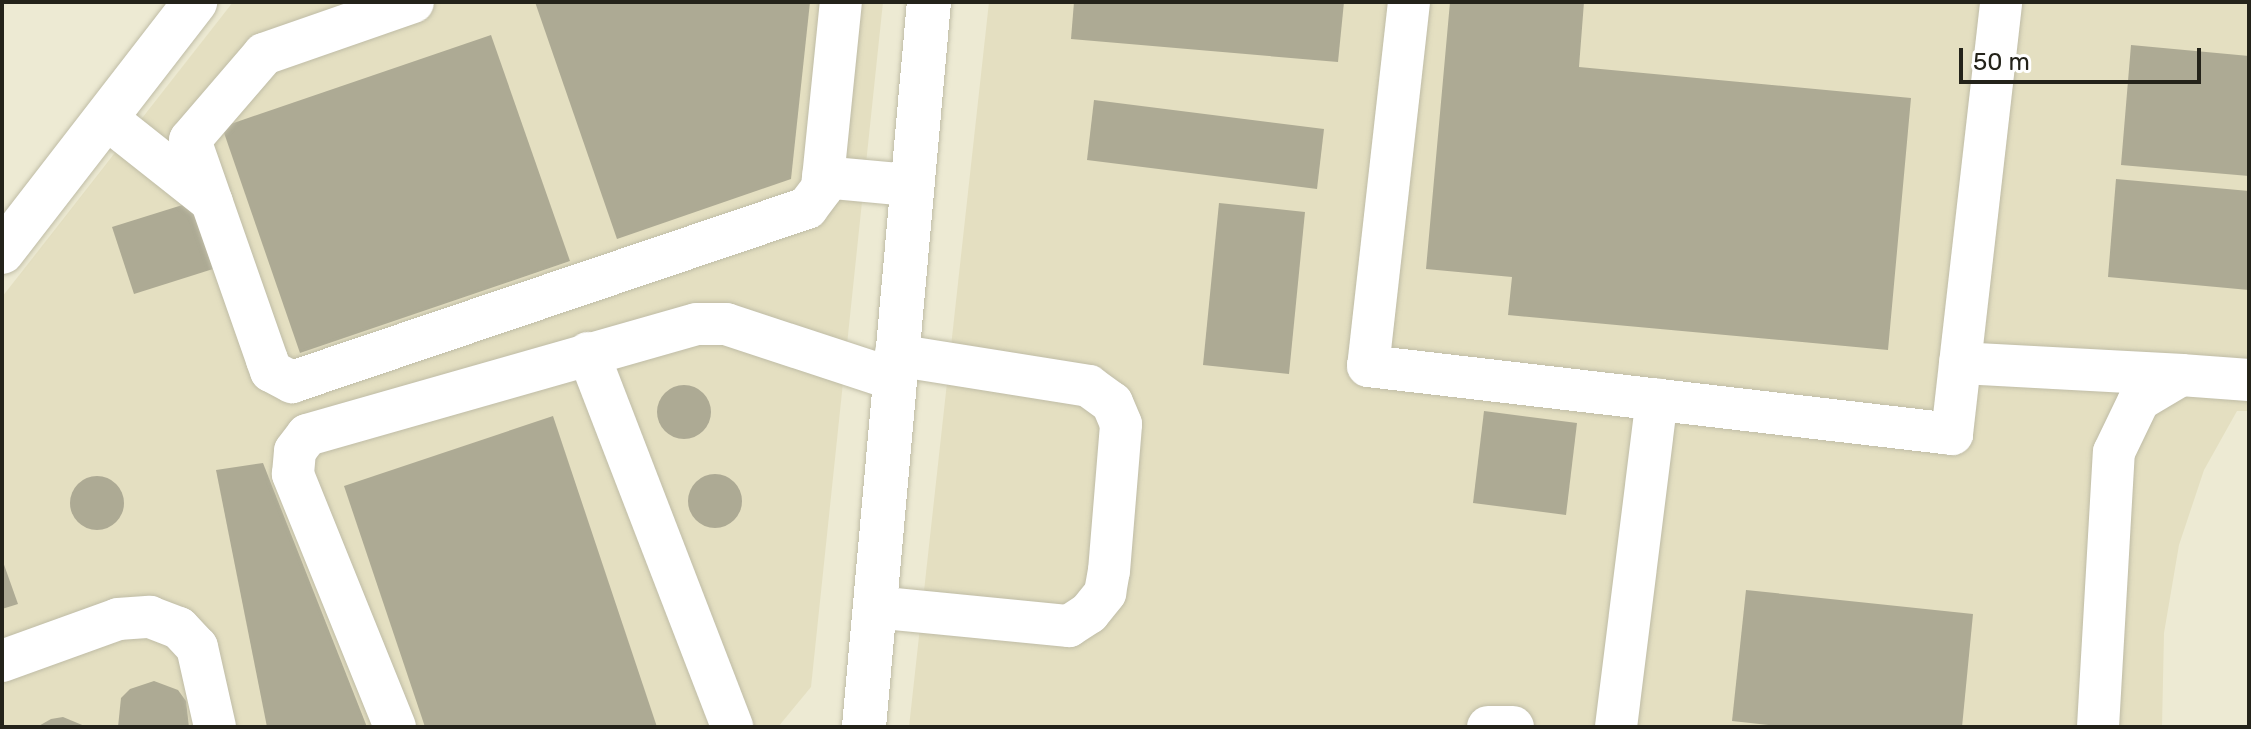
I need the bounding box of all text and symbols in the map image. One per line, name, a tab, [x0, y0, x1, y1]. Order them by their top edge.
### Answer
scale bar	[1963, 32, 2205, 82]
text: 50 m	[1973, 48, 2030, 76]

